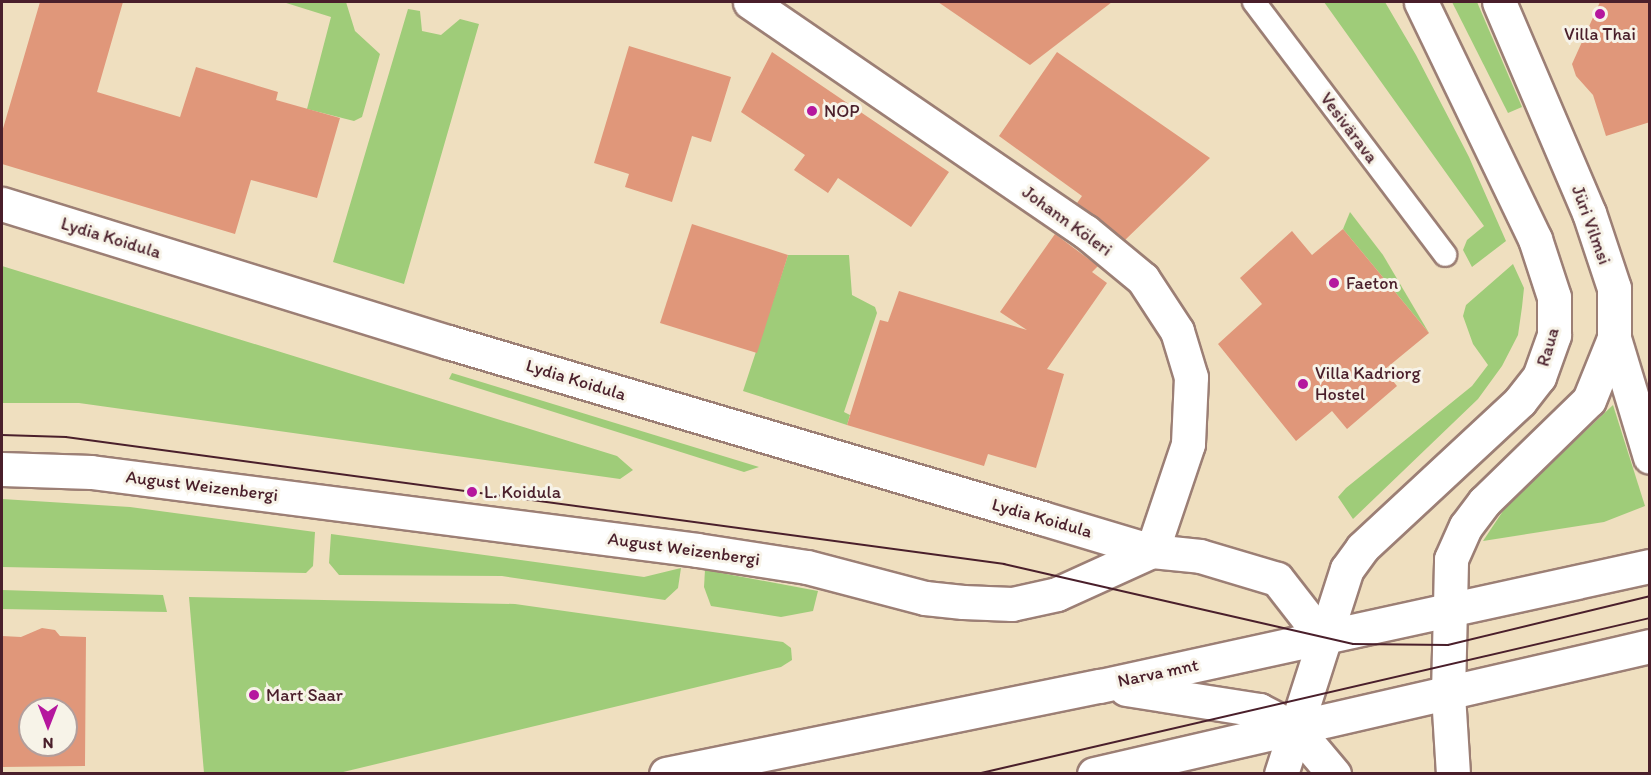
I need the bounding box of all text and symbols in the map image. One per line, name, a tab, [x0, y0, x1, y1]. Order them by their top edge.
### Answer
marker: Villa Thai	[1593, 7, 1607, 21]
place label: Villa Thai	[1564, 23, 1636, 45]
street label: Vesivärava	[1315, 88, 1383, 168]
place label: NOP	[824, 100, 859, 122]
marker: NOP	[805, 104, 819, 118]
street label: Johann Köleri	[1018, 181, 1116, 261]
street label: Jüri Vilmsi	[1567, 183, 1615, 267]
street label: Lydia Koidula	[58, 212, 164, 264]
place label: Faeton	[1346, 272, 1398, 294]
marker: Faeton	[1327, 276, 1341, 290]
street label: Raua	[1532, 325, 1564, 369]
street label: Lydia Koidula	[523, 354, 629, 406]
place label: Villa Kadriorg Hostel	[1315, 363, 1421, 406]
marker: Villa Kadriorg Hostel	[1296, 377, 1310, 391]
street label: August Weizenbergi	[125, 466, 279, 506]
place label: L. Koidula	[484, 481, 561, 503]
marker: L. Koidula	[465, 485, 479, 499]
street label: Lydia Koidula	[989, 493, 1095, 543]
street label: August Weizenbergi	[607, 528, 761, 570]
street label: Narva mnt	[1116, 654, 1200, 692]
place label: Mart Saar	[266, 684, 343, 706]
marker: Mart Saar	[247, 688, 261, 702]
north arrow	[18, 697, 78, 757]
text: N	[43, 734, 53, 753]

